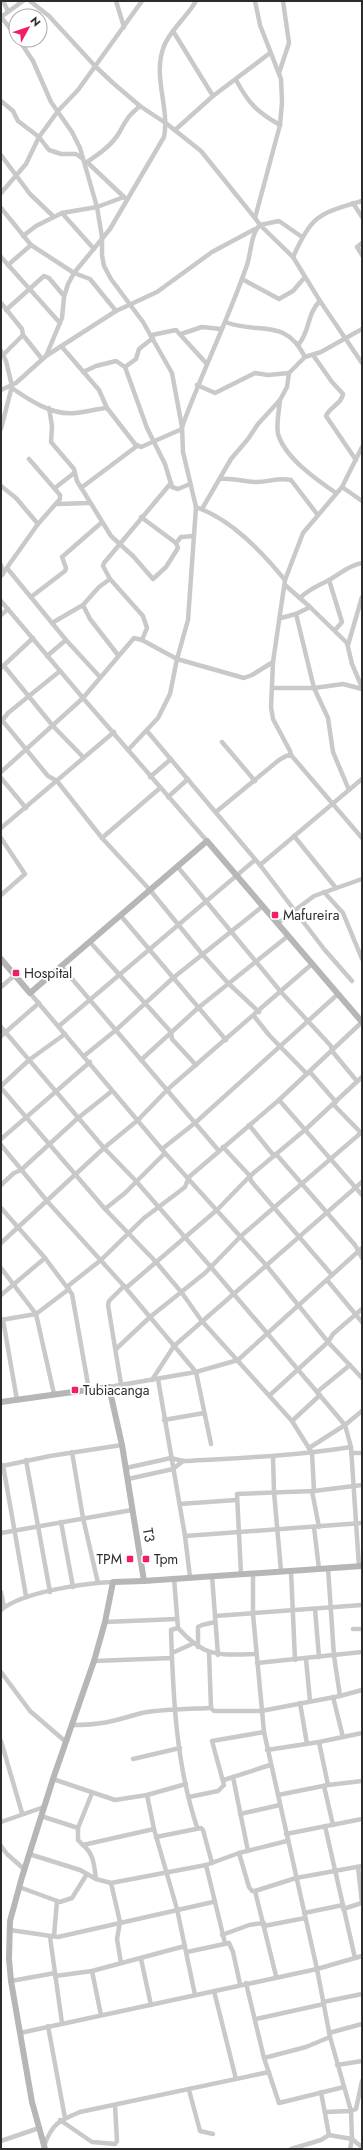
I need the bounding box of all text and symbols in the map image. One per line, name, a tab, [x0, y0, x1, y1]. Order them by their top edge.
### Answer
north arrow	[8, 8, 48, 48]
text: N	[27, 13, 45, 30]
place label: Mafureira	[283, 905, 339, 925]
marker: Mafureira	[270, 910, 280, 920]
place label: Hospital	[24, 963, 72, 983]
marker: Hospital	[11, 968, 21, 978]
place label: Tubiacanga	[83, 1380, 150, 1400]
marker: Tubiacanga	[70, 1385, 80, 1395]
street label: T3	[138, 1526, 160, 1544]
place label: TPM	[96, 1549, 122, 1569]
place label: Tpm	[154, 1549, 178, 1569]
marker: TPM	[125, 1554, 135, 1564]
marker: Tpm	[141, 1554, 151, 1564]

